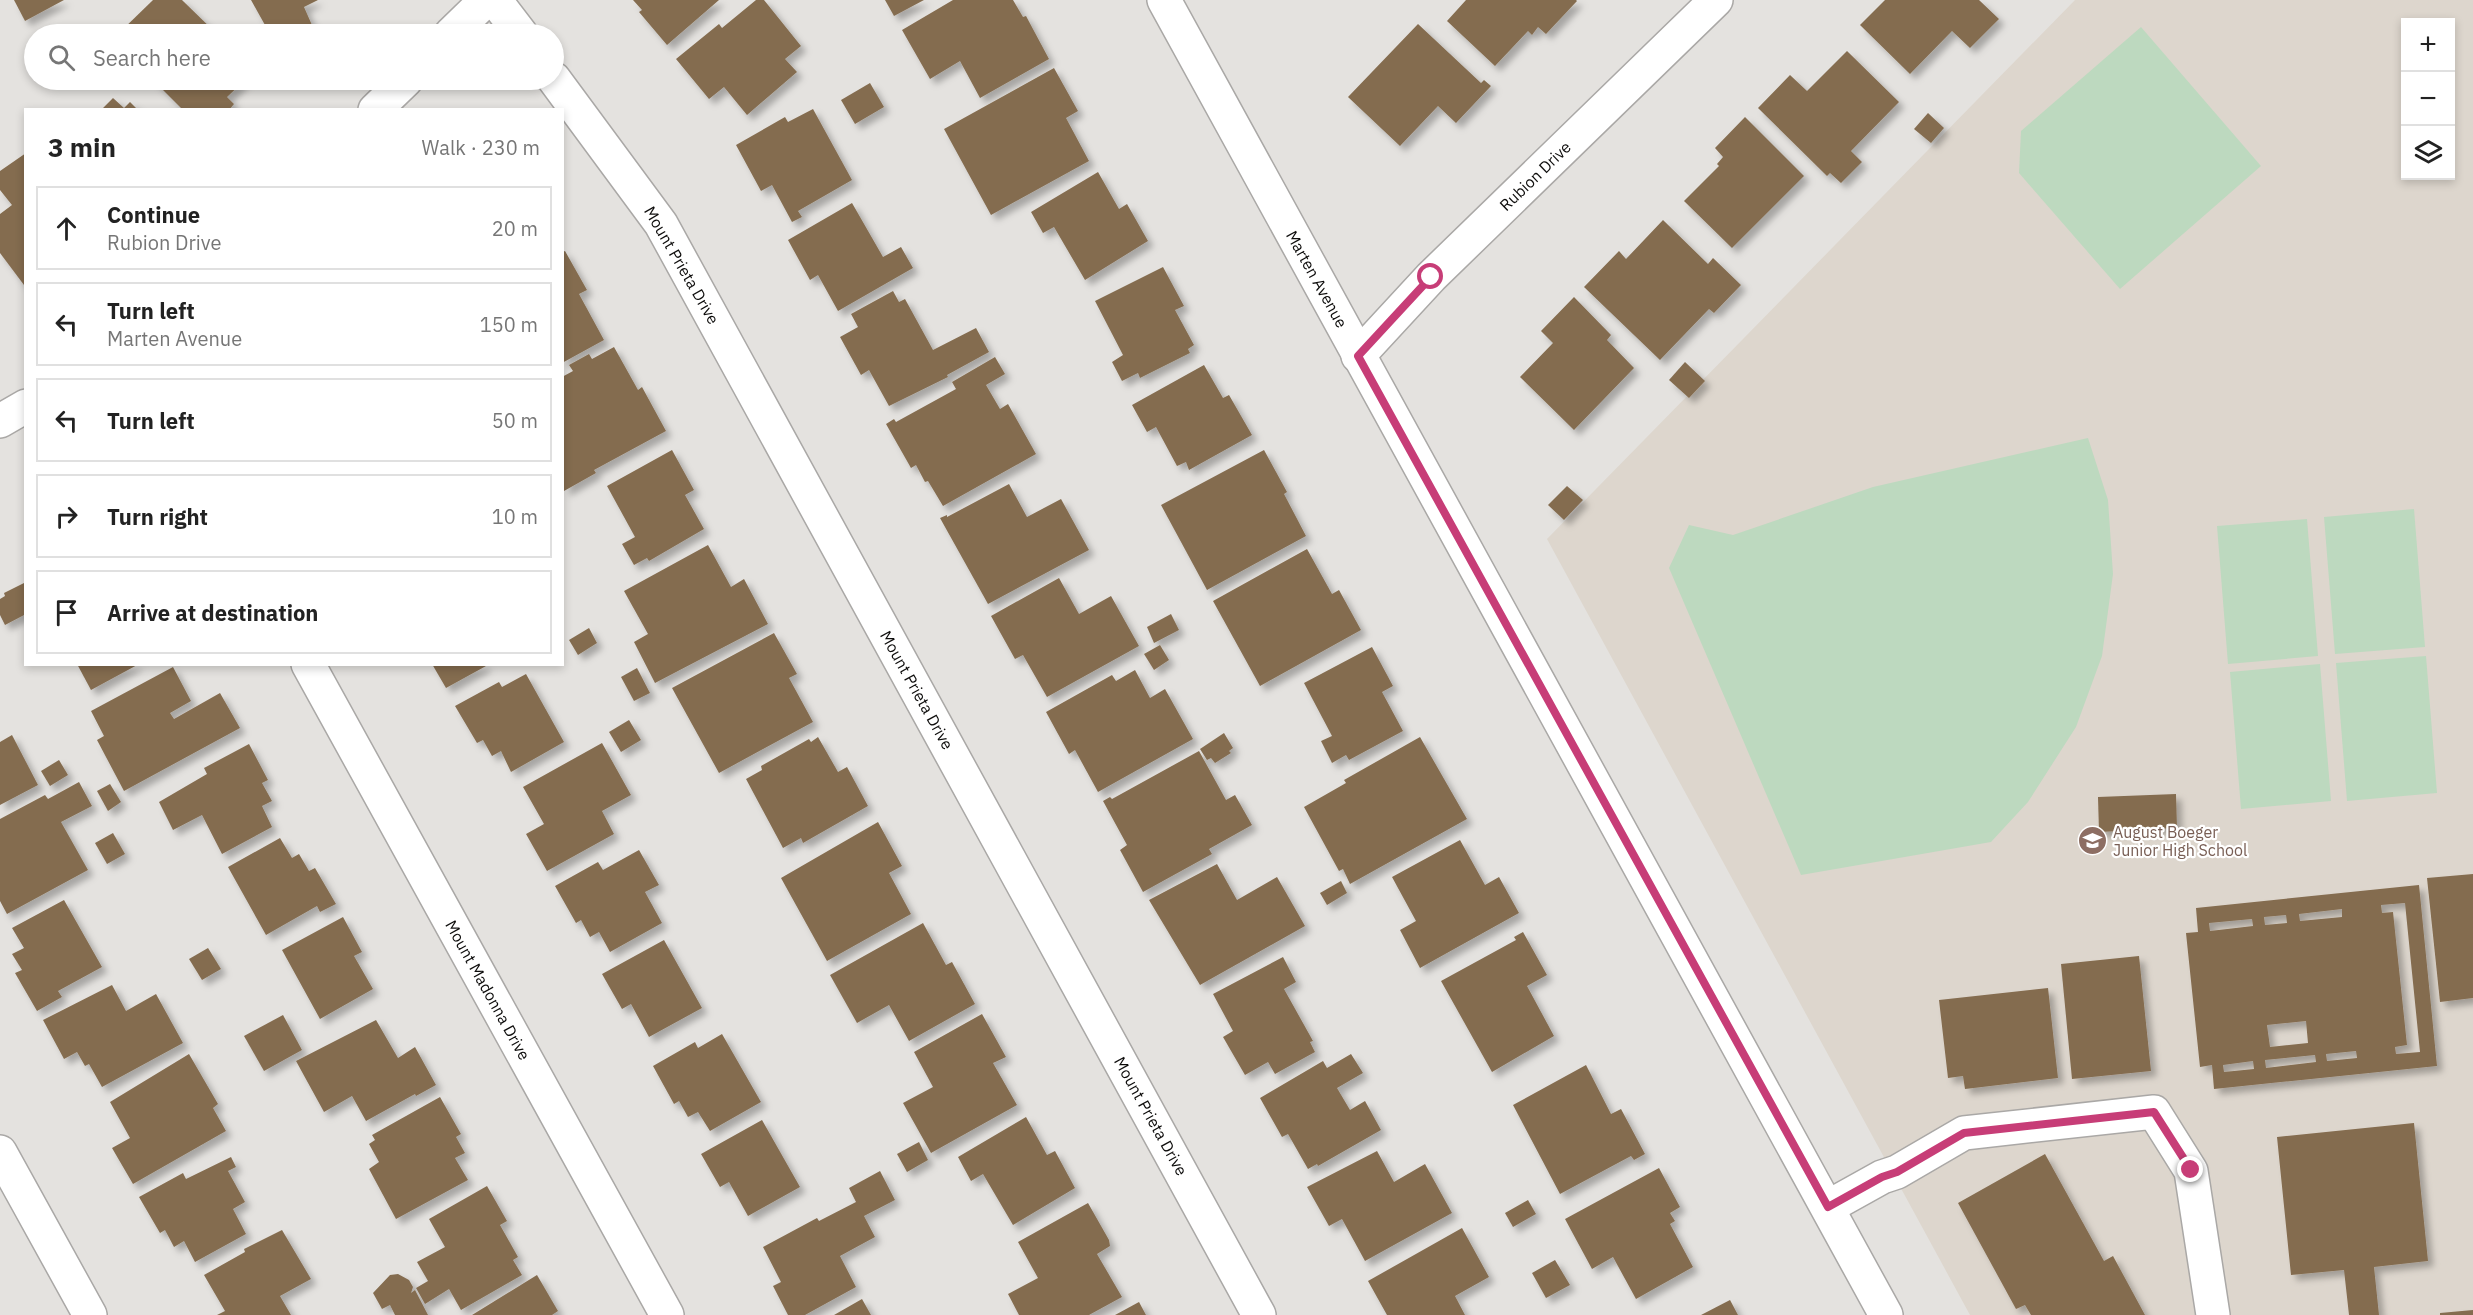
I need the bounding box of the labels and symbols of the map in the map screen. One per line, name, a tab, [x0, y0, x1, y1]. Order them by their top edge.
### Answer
street label: Rubion Drive	[1495, 137, 1575, 215]
street label: Mount Prieta Drive	[640, 202, 724, 328]
street label: Marten Avenue	[1282, 227, 1352, 331]
route start	[1417, 263, 1443, 289]
street label: Mount Prieta Drive	[876, 627, 958, 753]
place label: August Boeger Junior High School	[2113, 822, 2247, 860]
school or university icon: August Boeger Junior High School	[2076, 825, 2108, 857]
street label: Mount Madonna Drive	[441, 917, 535, 1064]
street label: Mount Prieta Drive	[1110, 1053, 1192, 1179]
route end	[2177, 1156, 2203, 1182]

